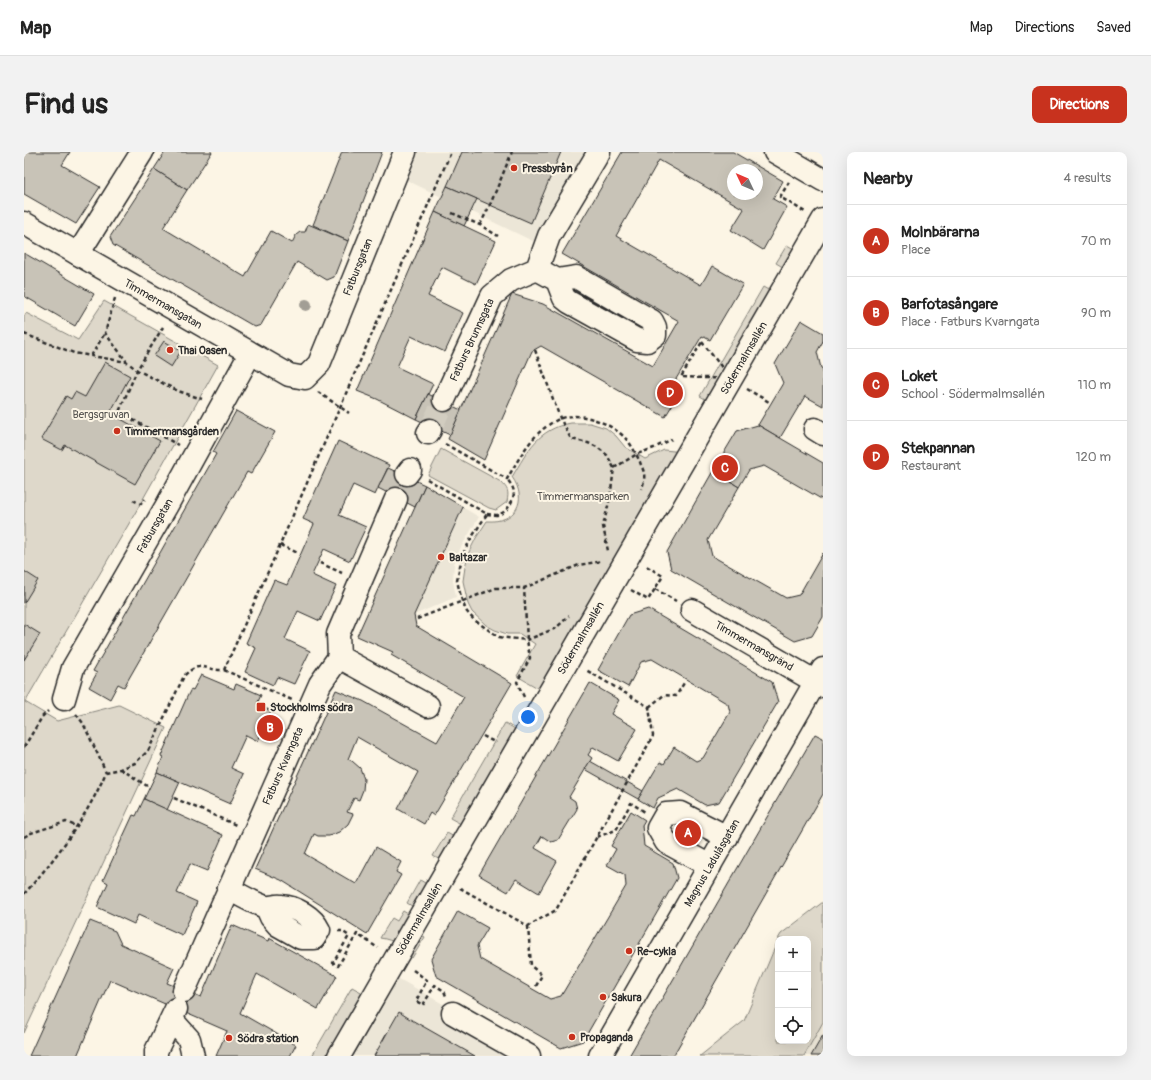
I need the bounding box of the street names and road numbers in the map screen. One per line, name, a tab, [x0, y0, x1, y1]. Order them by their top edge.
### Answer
street label: Fatbursgatan	[341, 236, 375, 298]
street label: Timmermansgatan	[122, 276, 204, 332]
street label: Fatburs Brunnsgata	[447, 296, 497, 384]
street label: Södermalmsallén	[718, 319, 770, 397]
street label: Fatbursgatan	[134, 496, 176, 556]
street label: Södermalmsallén	[555, 599, 607, 677]
street label: Timmermansgränd	[712, 618, 796, 674]
street label: Fatburs Kvarngata	[260, 725, 306, 807]
street label: Magnus Ladulåsgatan	[682, 817, 742, 909]
street label: Södermalmsallén	[393, 880, 445, 958]

